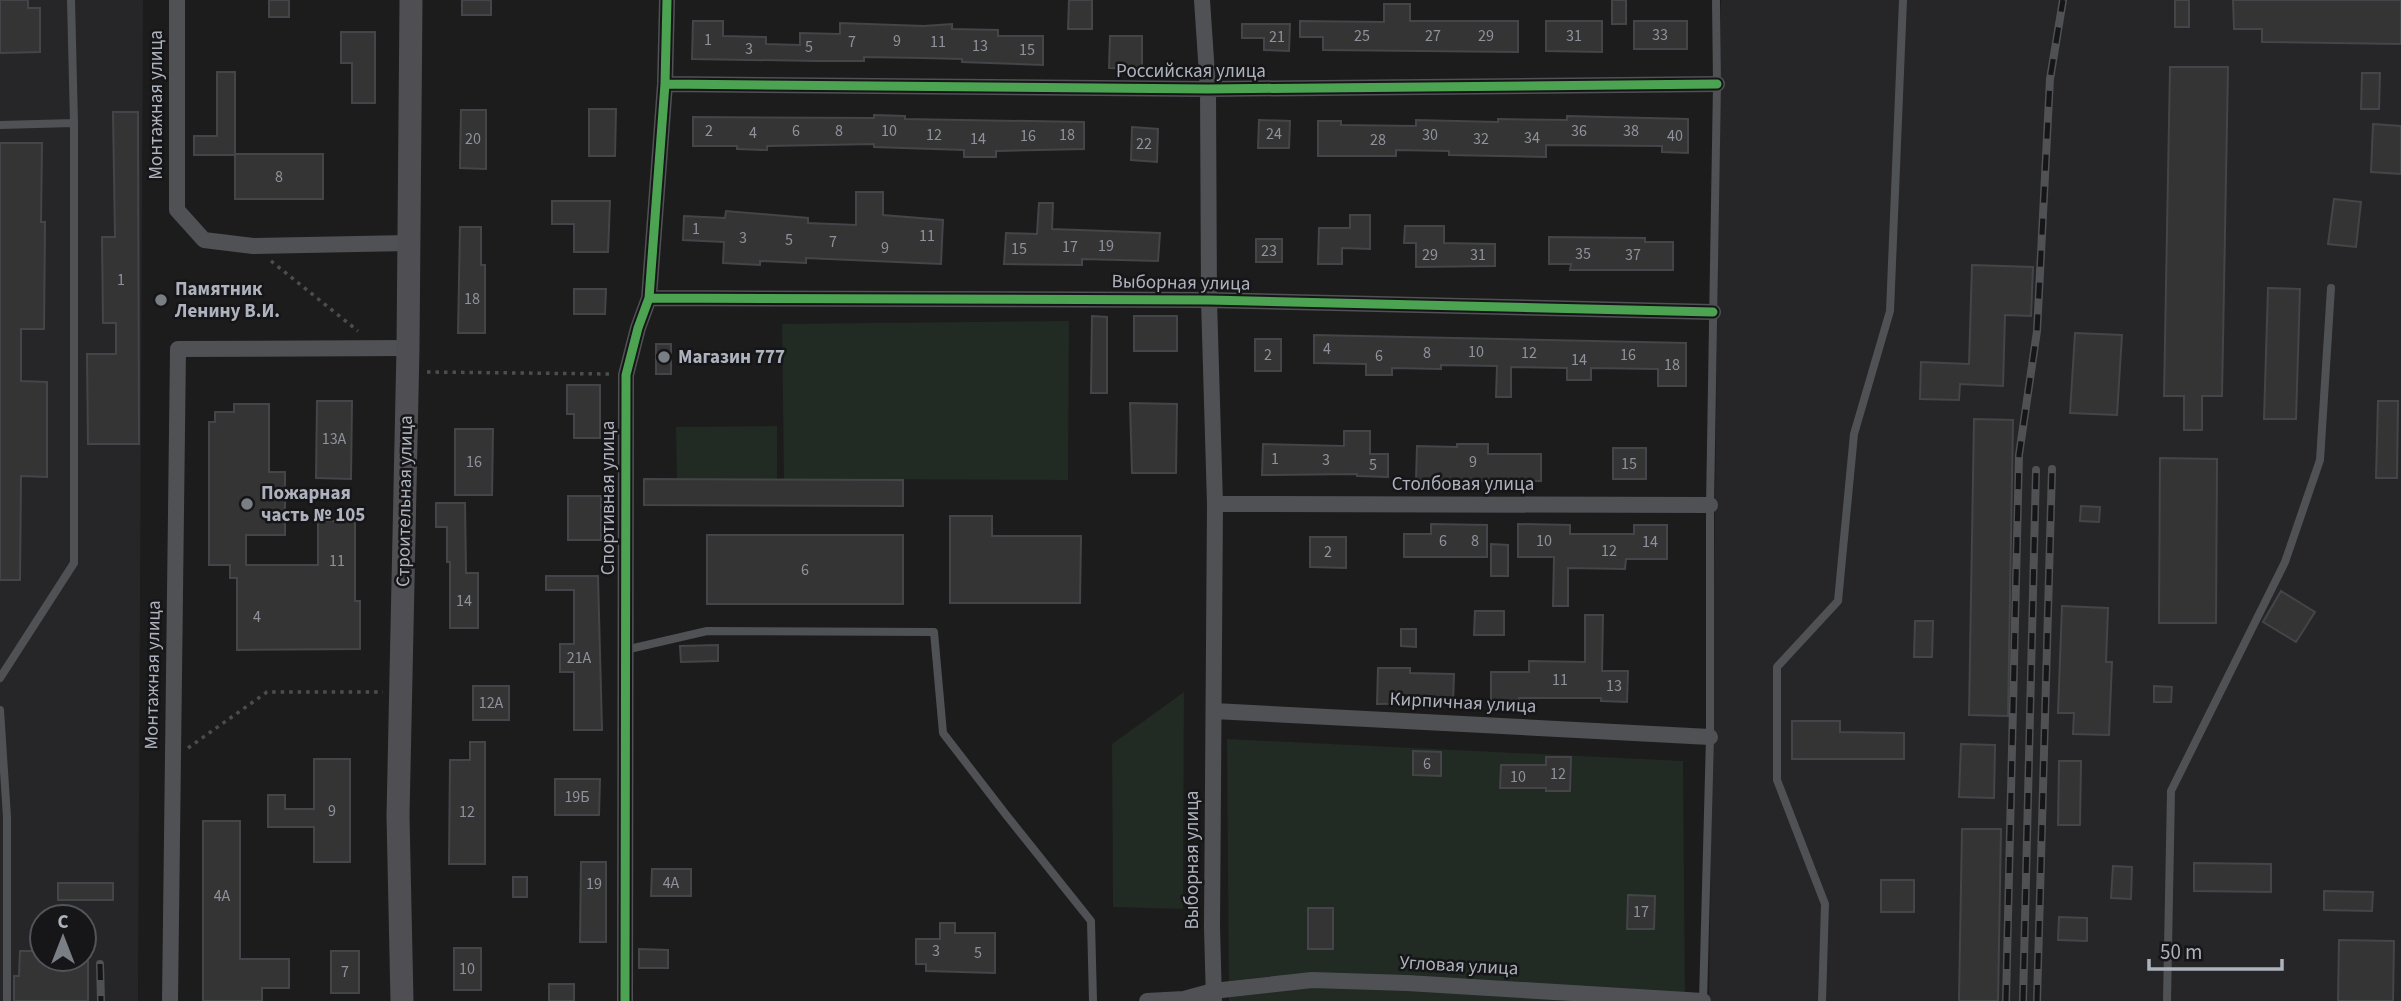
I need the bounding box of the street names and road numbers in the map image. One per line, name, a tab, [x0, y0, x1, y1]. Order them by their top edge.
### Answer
street label: Монтажная улица	[143, 30, 170, 180]
street label: Российская улица	[1116, 58, 1266, 85]
street label: Выборная улица	[1111, 268, 1251, 298]
street label: Строительная улица	[390, 415, 420, 587]
street label: Спортивная улица	[595, 421, 622, 575]
street label: Столбовая улица	[1392, 471, 1534, 498]
street label: Монтажная улица	[138, 600, 168, 750]
street label: Кирпичная улица	[1389, 686, 1537, 720]
street label: Выборная улица	[1179, 791, 1206, 929]
street label: Угловая улица	[1399, 949, 1519, 983]

